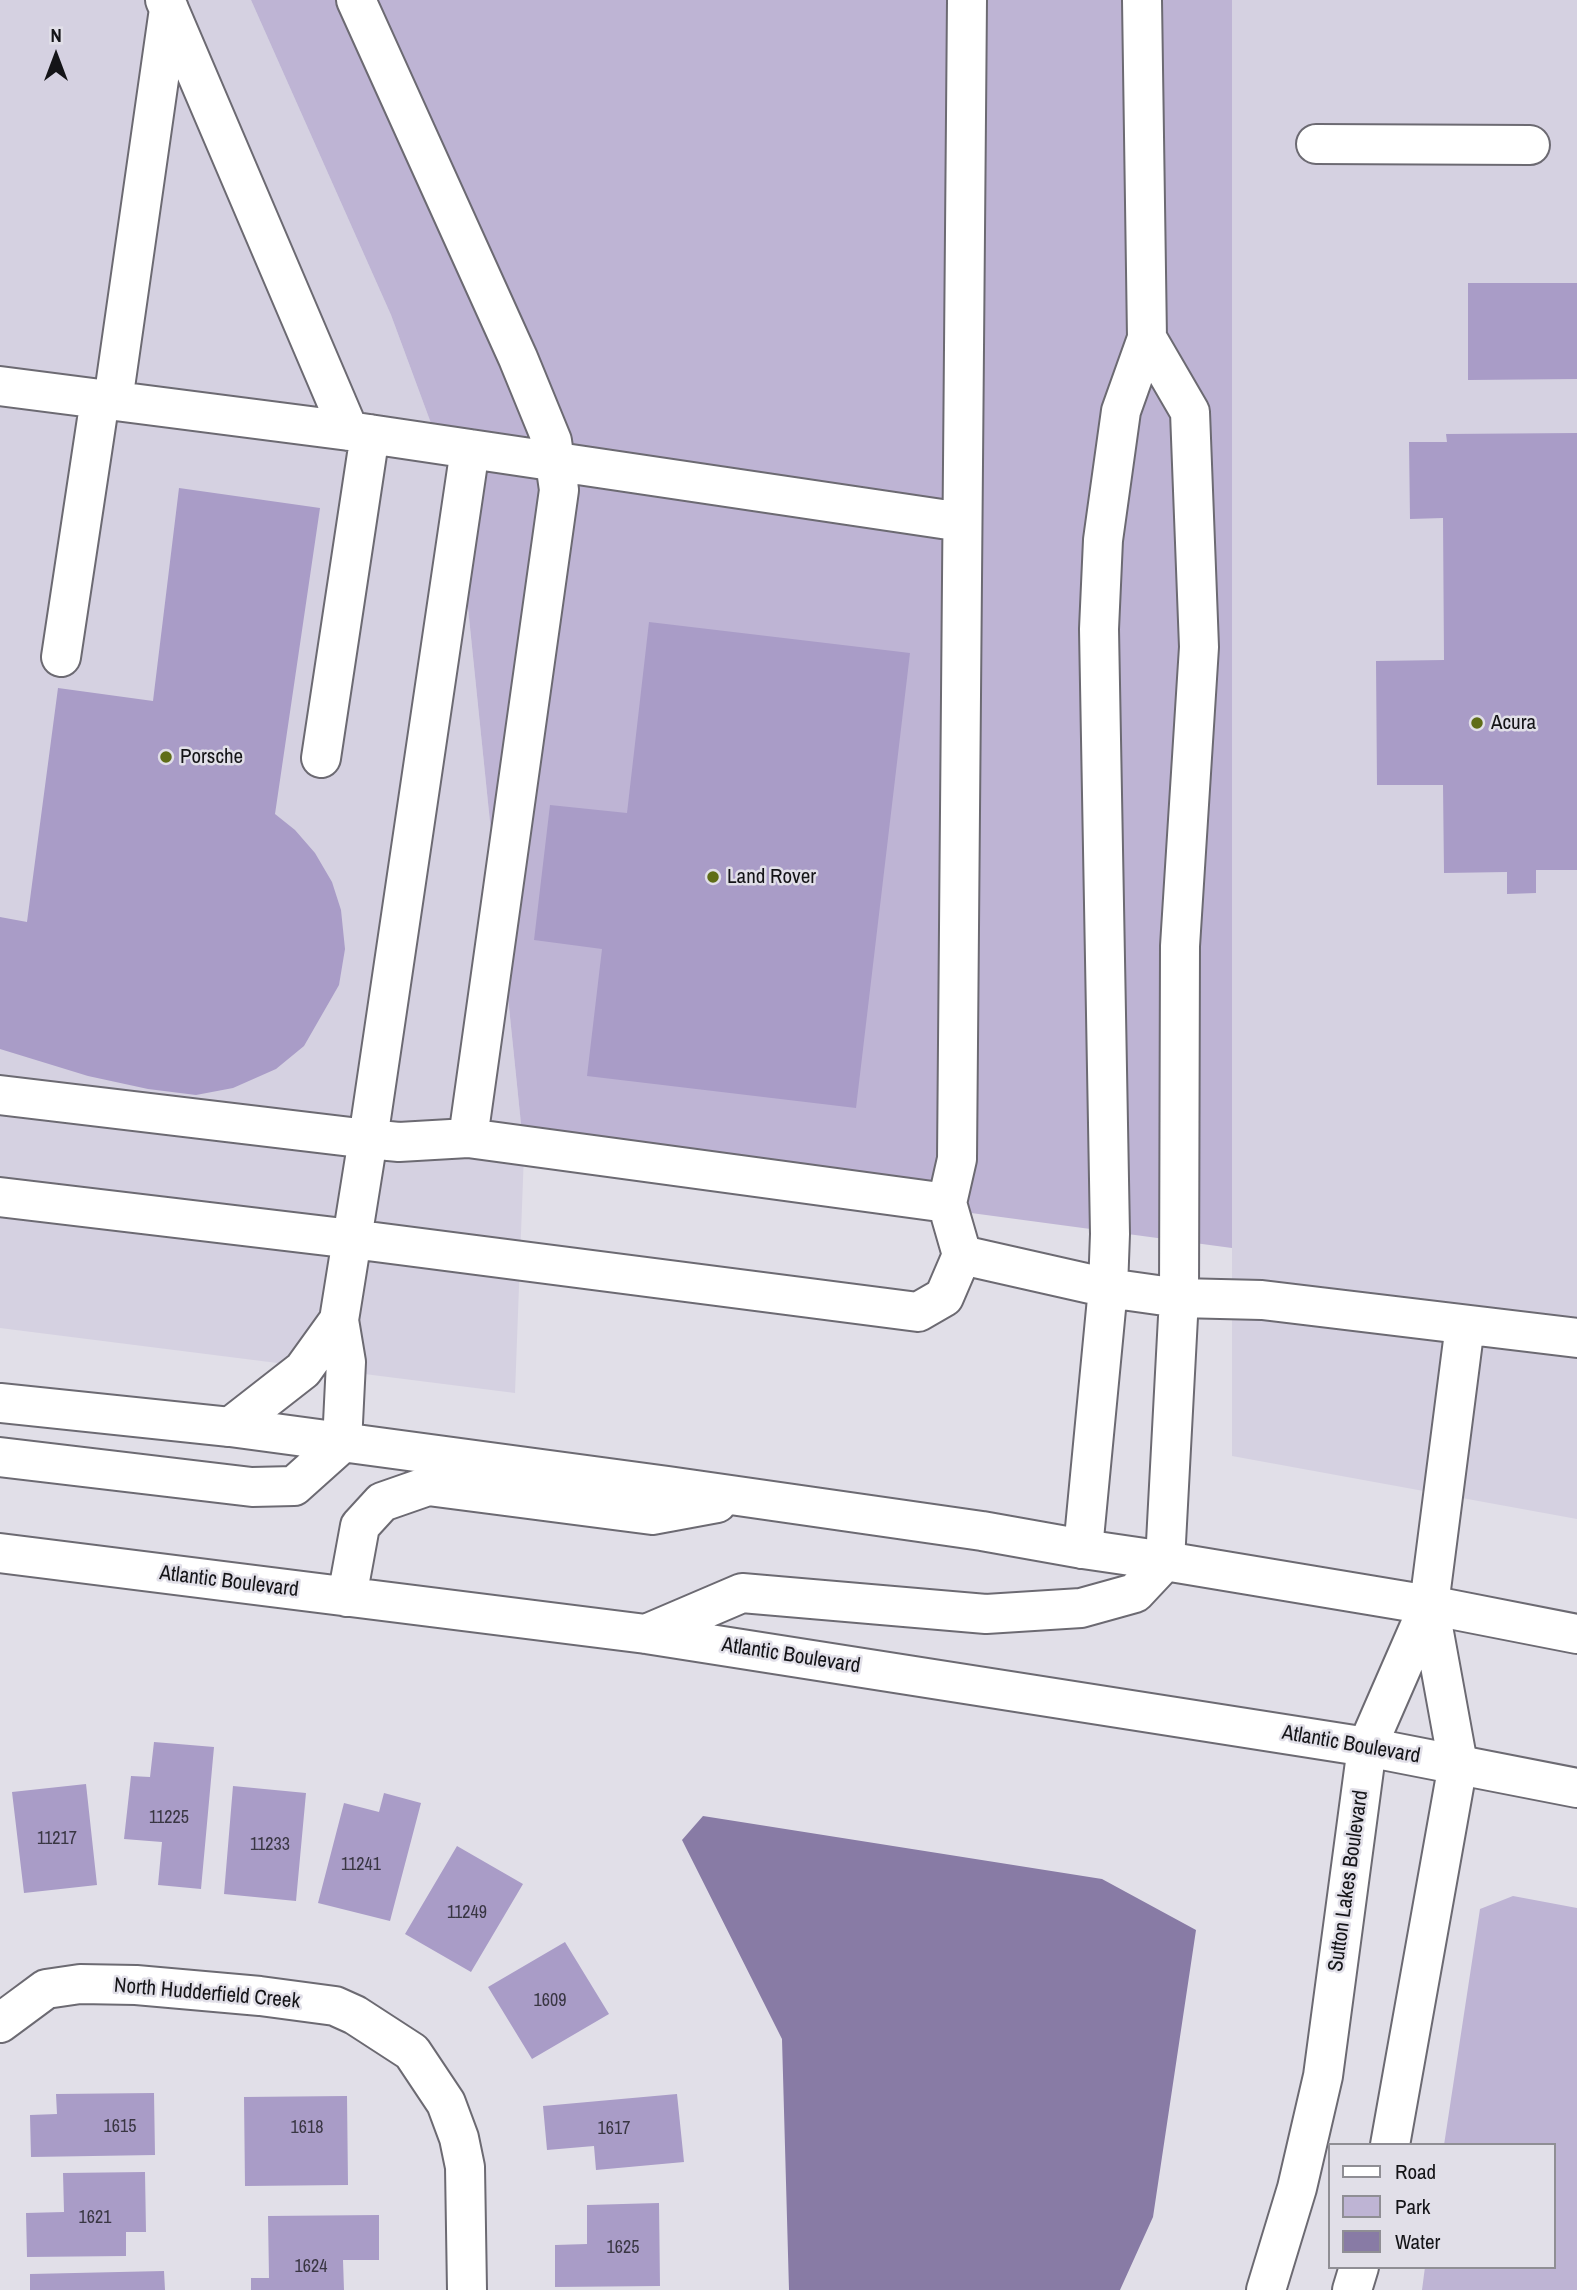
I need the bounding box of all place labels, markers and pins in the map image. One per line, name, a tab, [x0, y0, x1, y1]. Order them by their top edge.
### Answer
place label: Acura	[1491, 710, 1536, 736]
marker: Acura	[1469, 715, 1485, 731]
place label: Porsche	[180, 744, 243, 770]
marker: Porsche	[158, 749, 174, 765]
place label: Land Rover	[727, 864, 816, 890]
marker: Land Rover	[705, 869, 721, 885]

